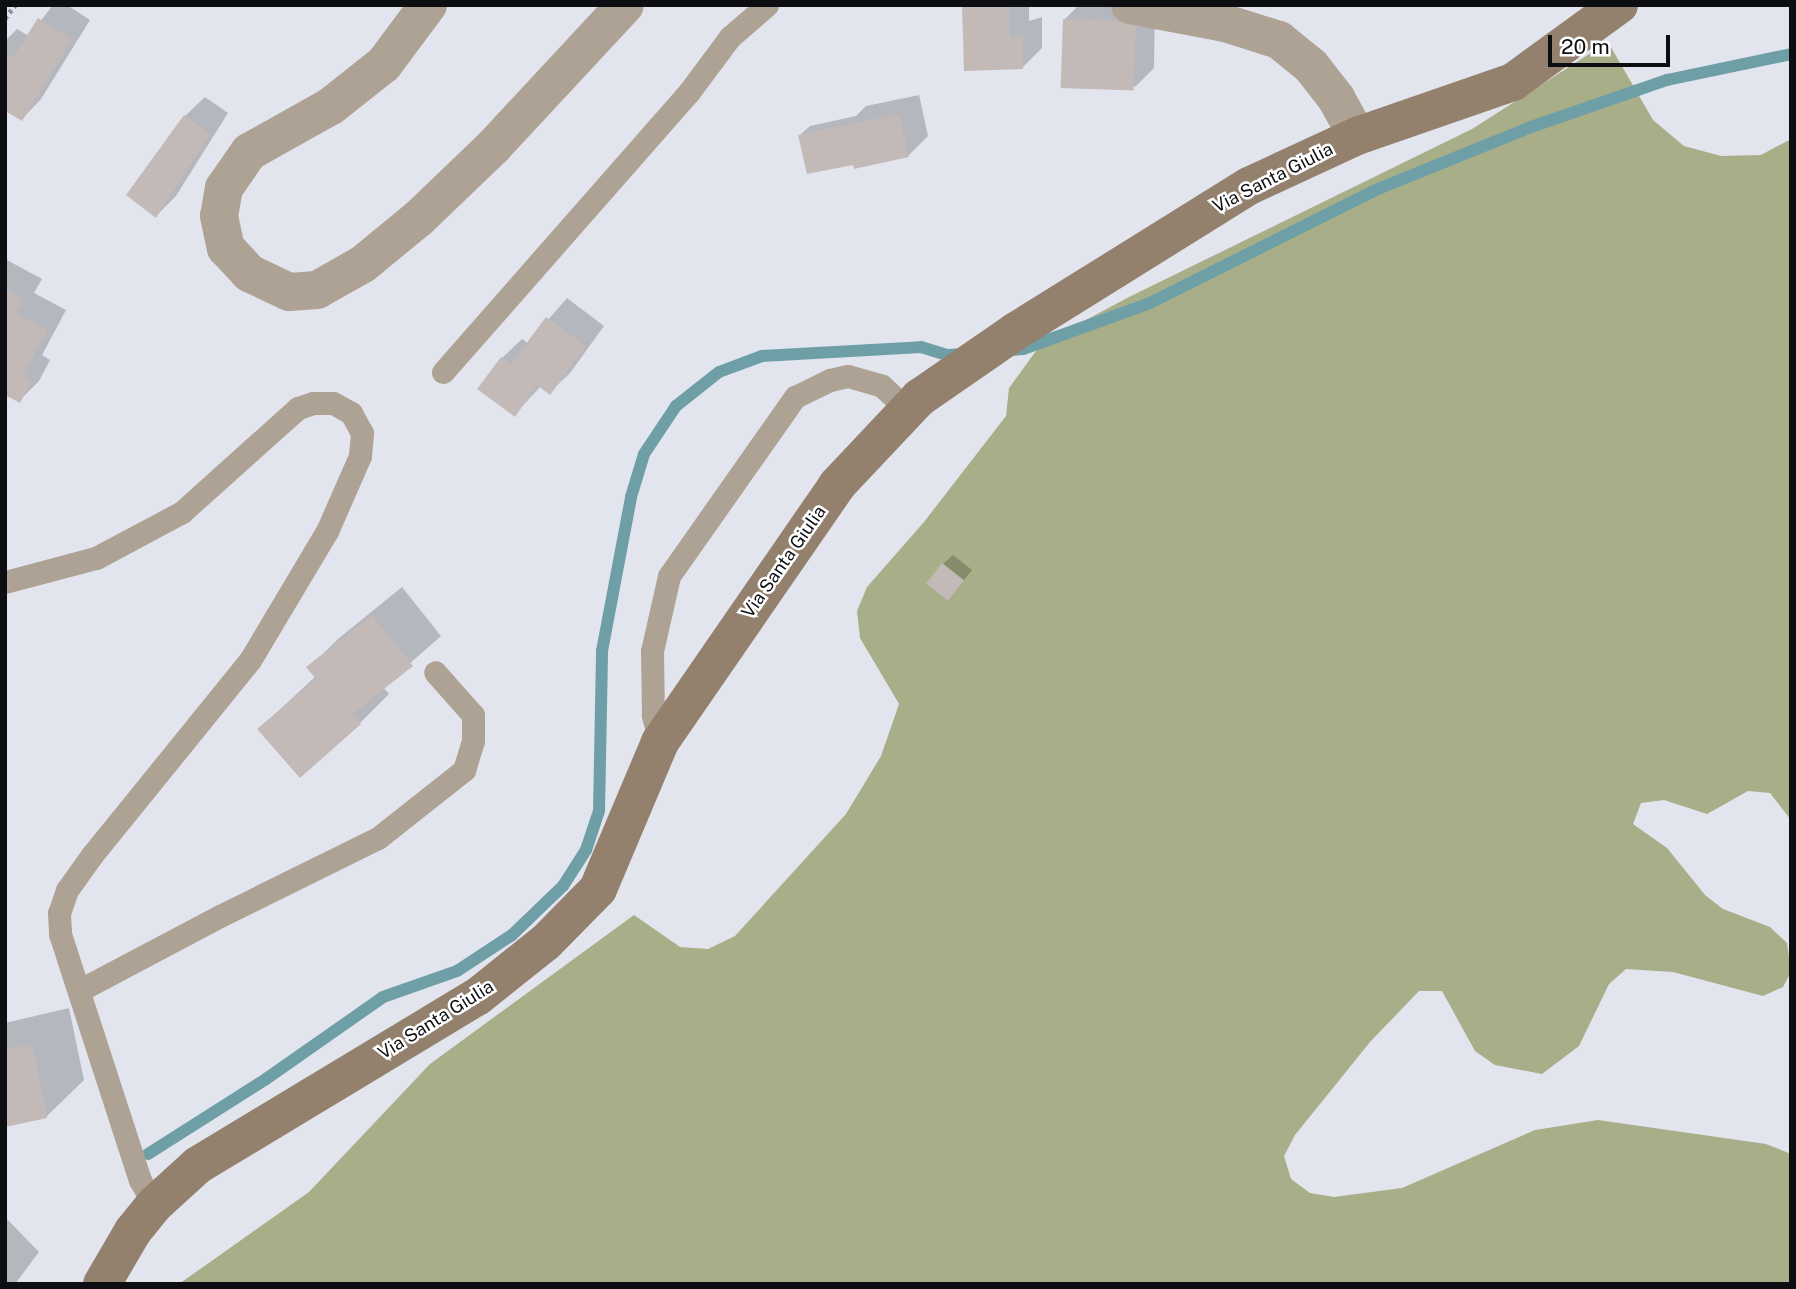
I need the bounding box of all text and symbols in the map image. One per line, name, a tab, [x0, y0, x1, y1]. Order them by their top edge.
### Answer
scale bar	[1551, 21, 1674, 65]
text: 20 m	[1561, 34, 1610, 59]
street label: Via Santa Giulia	[1209, 138, 1337, 218]
street label: Via Santa Giulia	[737, 502, 831, 622]
street label: Via Santa Giulia	[374, 976, 498, 1064]

